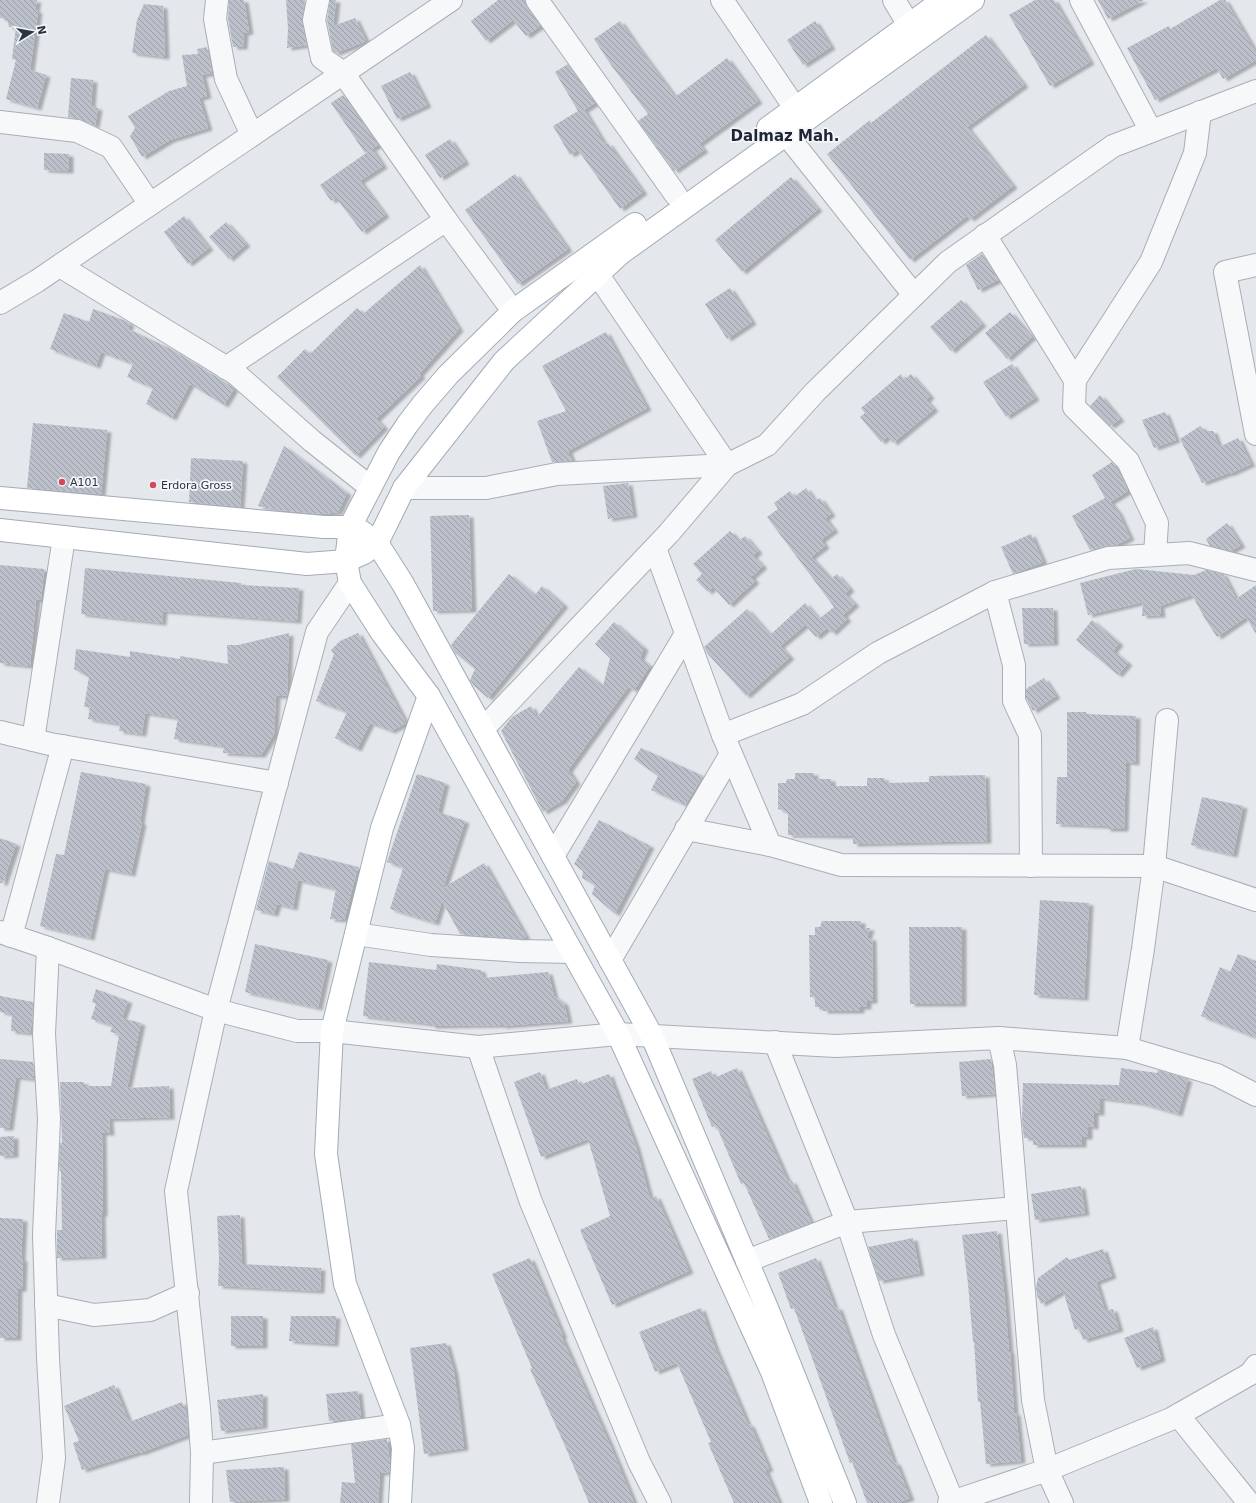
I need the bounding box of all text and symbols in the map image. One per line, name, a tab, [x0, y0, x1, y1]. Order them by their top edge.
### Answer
north arrow	[12, 12, 52, 52]
text: N	[34, 24, 49, 36]
district label: Dalmaz Mah.	[731, 127, 839, 145]
place label: A101	[70, 476, 99, 489]
marker: A101	[57, 477, 67, 487]
place label: Erdora Gross	[161, 479, 232, 492]
marker: Erdora Gross	[148, 480, 158, 490]

